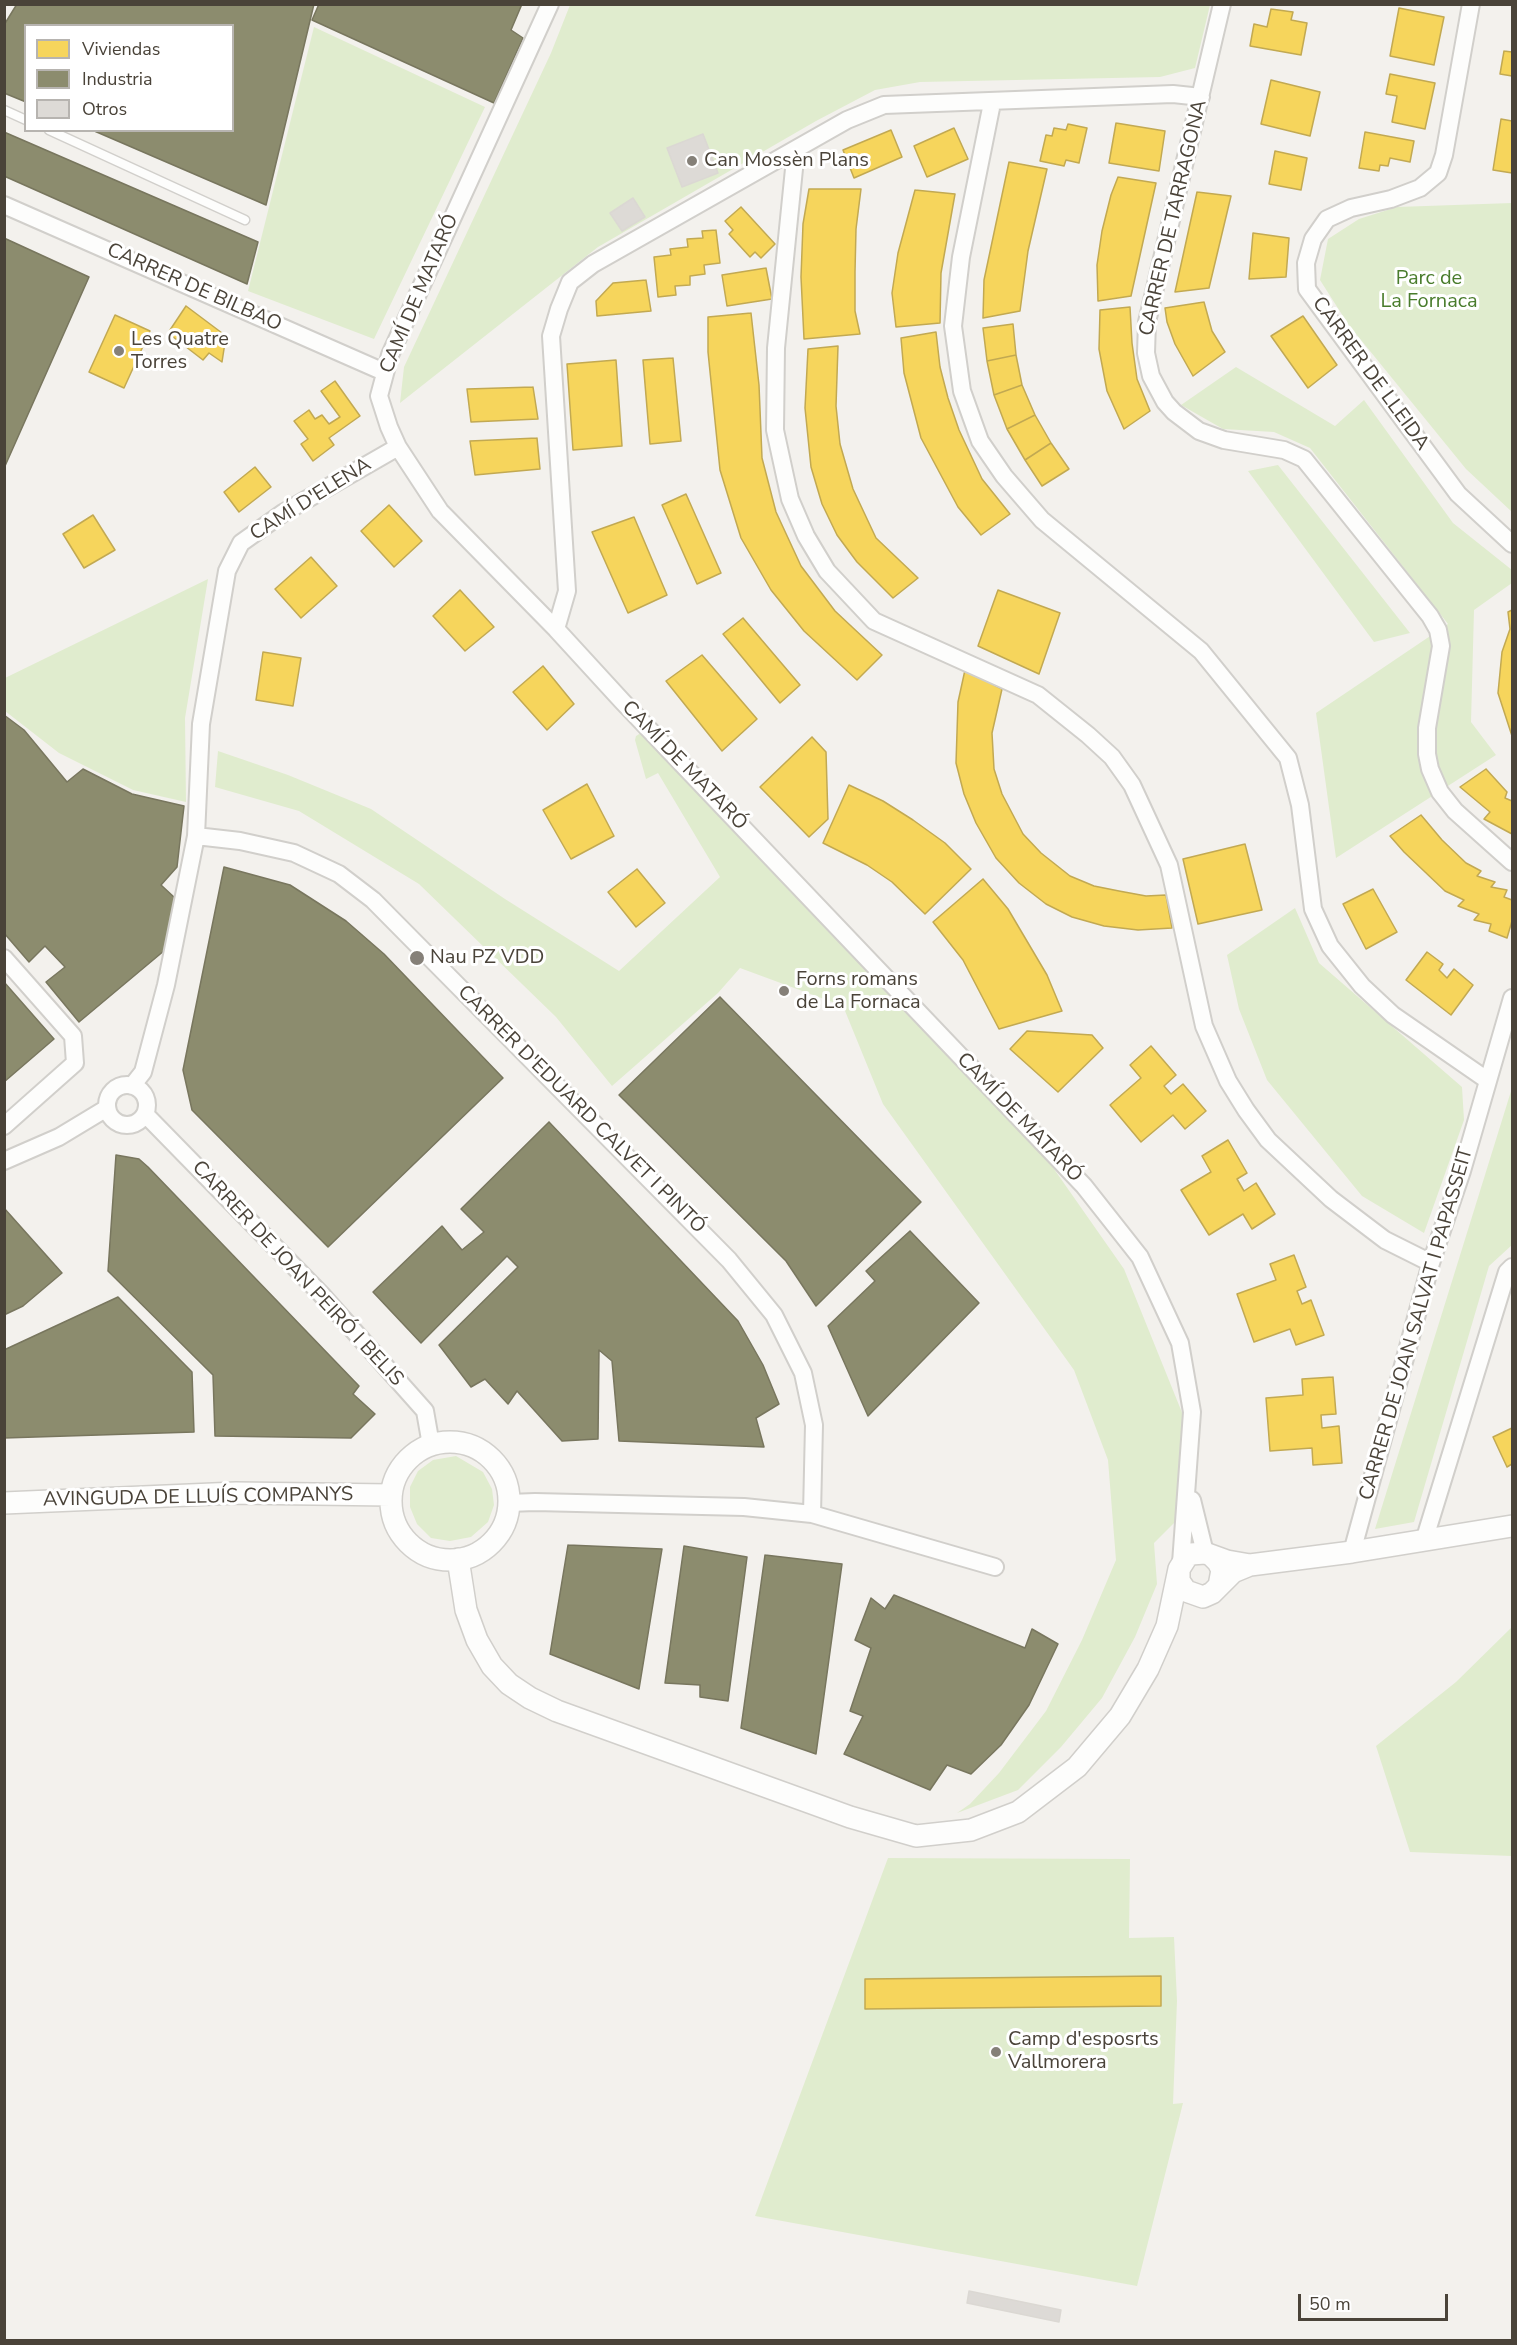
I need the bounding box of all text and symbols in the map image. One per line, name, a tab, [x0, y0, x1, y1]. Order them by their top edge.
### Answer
legend	[24, 24, 234, 132]
text: Viviendas	[82, 37, 161, 61]
text: Industria	[82, 67, 152, 91]
text: Otros	[82, 97, 127, 121]
street label: CARRER DE TARRAGONA	[1135, 98, 1213, 338]
place label: Can Mossèn Plans	[704, 149, 869, 173]
marker: Can Mossèn Plans	[685, 154, 699, 168]
street label: CAMÍ DE MATARÓ	[376, 211, 464, 377]
street label: CARRER DE BILBAO	[103, 239, 285, 337]
park label: Parc de La Fornaca	[1380, 267, 1478, 314]
street label: CARRER DE LLEIDA	[1306, 293, 1434, 455]
place label: Les Quatre Torres	[131, 328, 229, 375]
marker: Les Quatre Torres	[112, 344, 126, 358]
street label: CAMÍ D'ELENA	[246, 453, 376, 547]
street label: CAMÍ DE MATARÓ	[616, 696, 752, 836]
place label: Nau PZ VDD	[430, 946, 544, 970]
marker: Nau PZ VDD	[408, 949, 426, 967]
place label: Forns romans de La Fornaca	[796, 968, 921, 1015]
street label: CARRER D'EDUARD CALVET I PINTÓ	[452, 981, 710, 1239]
marker: Forns romans de La Fornaca	[777, 984, 791, 998]
street label: CAMÍ DE MATARÓ	[951, 1048, 1087, 1188]
street label: CARRER DE JOAN SALVAT I PAPASSEIT	[1355, 1145, 1479, 1503]
street label: CARRER DE JOAN PEIRÓ I BELIS	[186, 1156, 408, 1392]
street label: AVINGUDA DE LLUÍS COMPANYS	[43, 1483, 353, 1513]
place label: Camp d'esposrts Vallmorera	[1008, 2028, 1159, 2075]
marker: Camp d'esposrts Vallmorera	[989, 2045, 1003, 2059]
scale bar	[1301, 2282, 1451, 2320]
text: 50 m	[1309, 2292, 1351, 2316]

